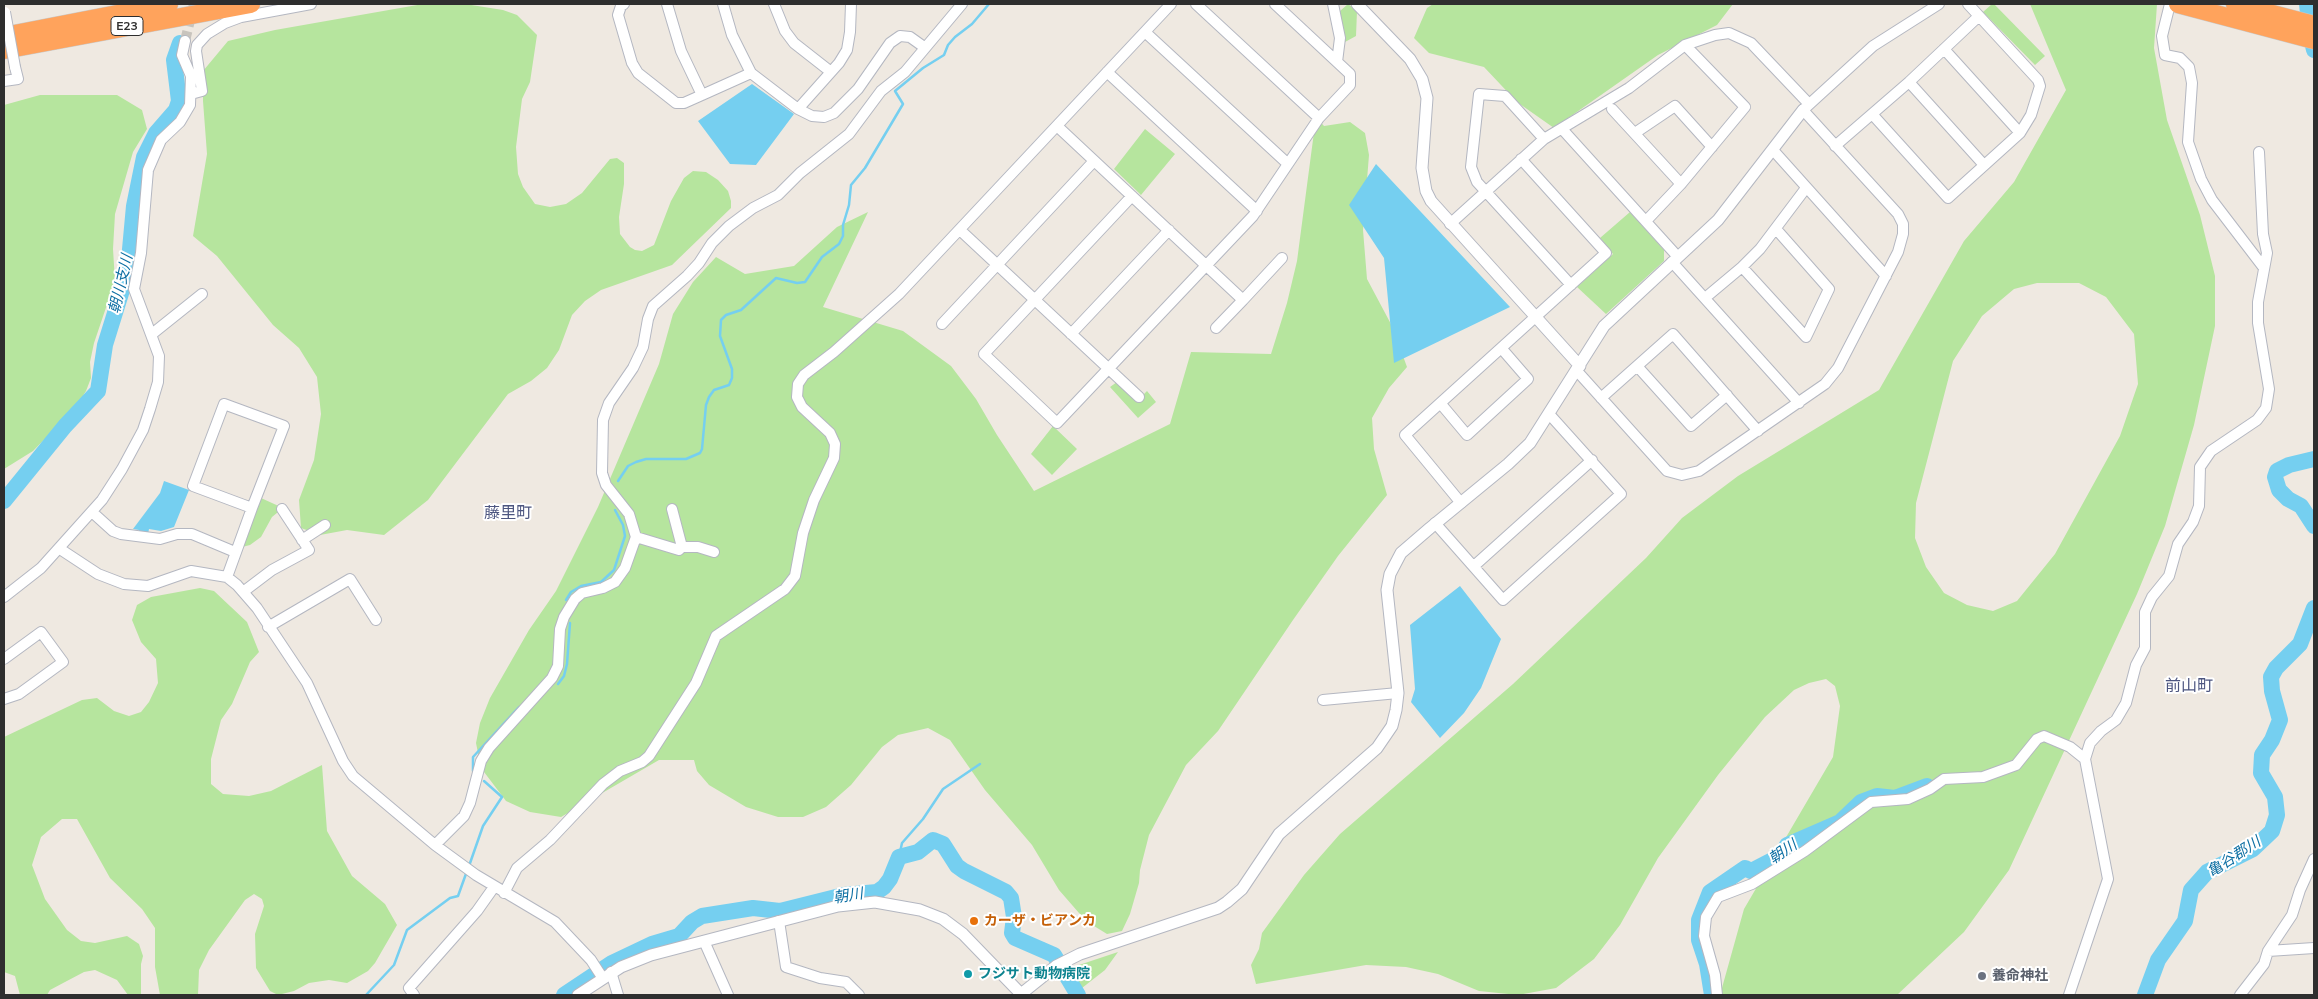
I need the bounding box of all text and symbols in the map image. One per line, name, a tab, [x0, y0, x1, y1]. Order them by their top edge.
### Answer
road number: E23	[111, 16, 143, 36]
water label: 朝川支川	[105, 253, 137, 315]
district label: 藤里町	[484, 503, 532, 523]
district label: 前山町	[2165, 676, 2213, 696]
water label: 亀谷郡川	[2204, 833, 2264, 881]
water label: 朝川	[1766, 836, 1800, 868]
water label: 朝川	[832, 885, 864, 907]
place label: カーザ・ビアンカ	[984, 913, 1096, 929]
marker: カーザ・ビアンカ	[968, 915, 980, 927]
place label: フジサト動物病院	[978, 966, 1090, 982]
marker: フジサト動物病院	[962, 968, 974, 980]
place label: 養命神社	[1992, 968, 2048, 984]
marker: 養命神社	[1976, 970, 1988, 982]

